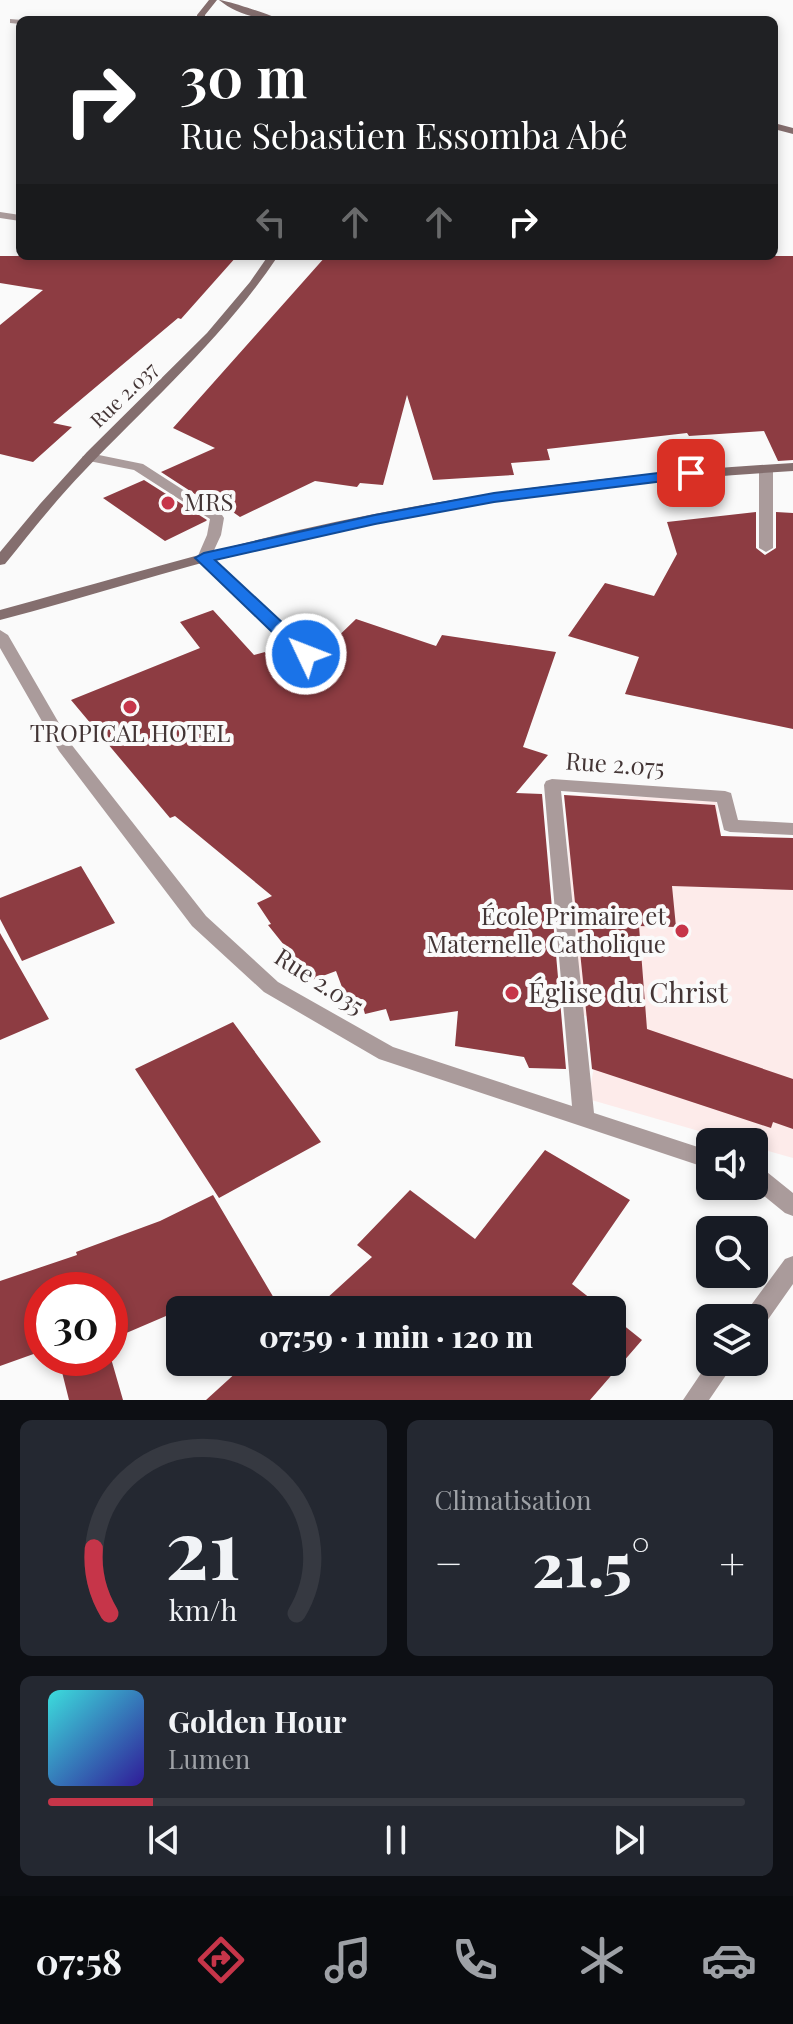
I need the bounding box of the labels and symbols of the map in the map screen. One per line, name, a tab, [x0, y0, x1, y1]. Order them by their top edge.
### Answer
street label: Rue 2.037	[84, 355, 162, 433]
pin	[657, 439, 725, 507]
place label: MRS	[184, 485, 233, 517]
marker: MRS	[159, 494, 177, 512]
position arrow	[264, 612, 348, 696]
marker: TROPICAL HOTEL	[121, 698, 139, 716]
place label: TROPICAL HOTEL	[30, 716, 230, 748]
street label: Rue 2.075	[565, 744, 666, 782]
place label: École Primaire et Maternelle Catholique	[426, 899, 666, 959]
marker: École Primaire et Maternelle Catholique	[673, 922, 691, 940]
street label: Rue 2.035	[269, 940, 371, 1021]
place label: Église du Christ	[528, 973, 729, 1010]
marker: Église du Christ	[503, 984, 521, 1002]
speed limit sign: 30	[24, 1272, 128, 1376]

